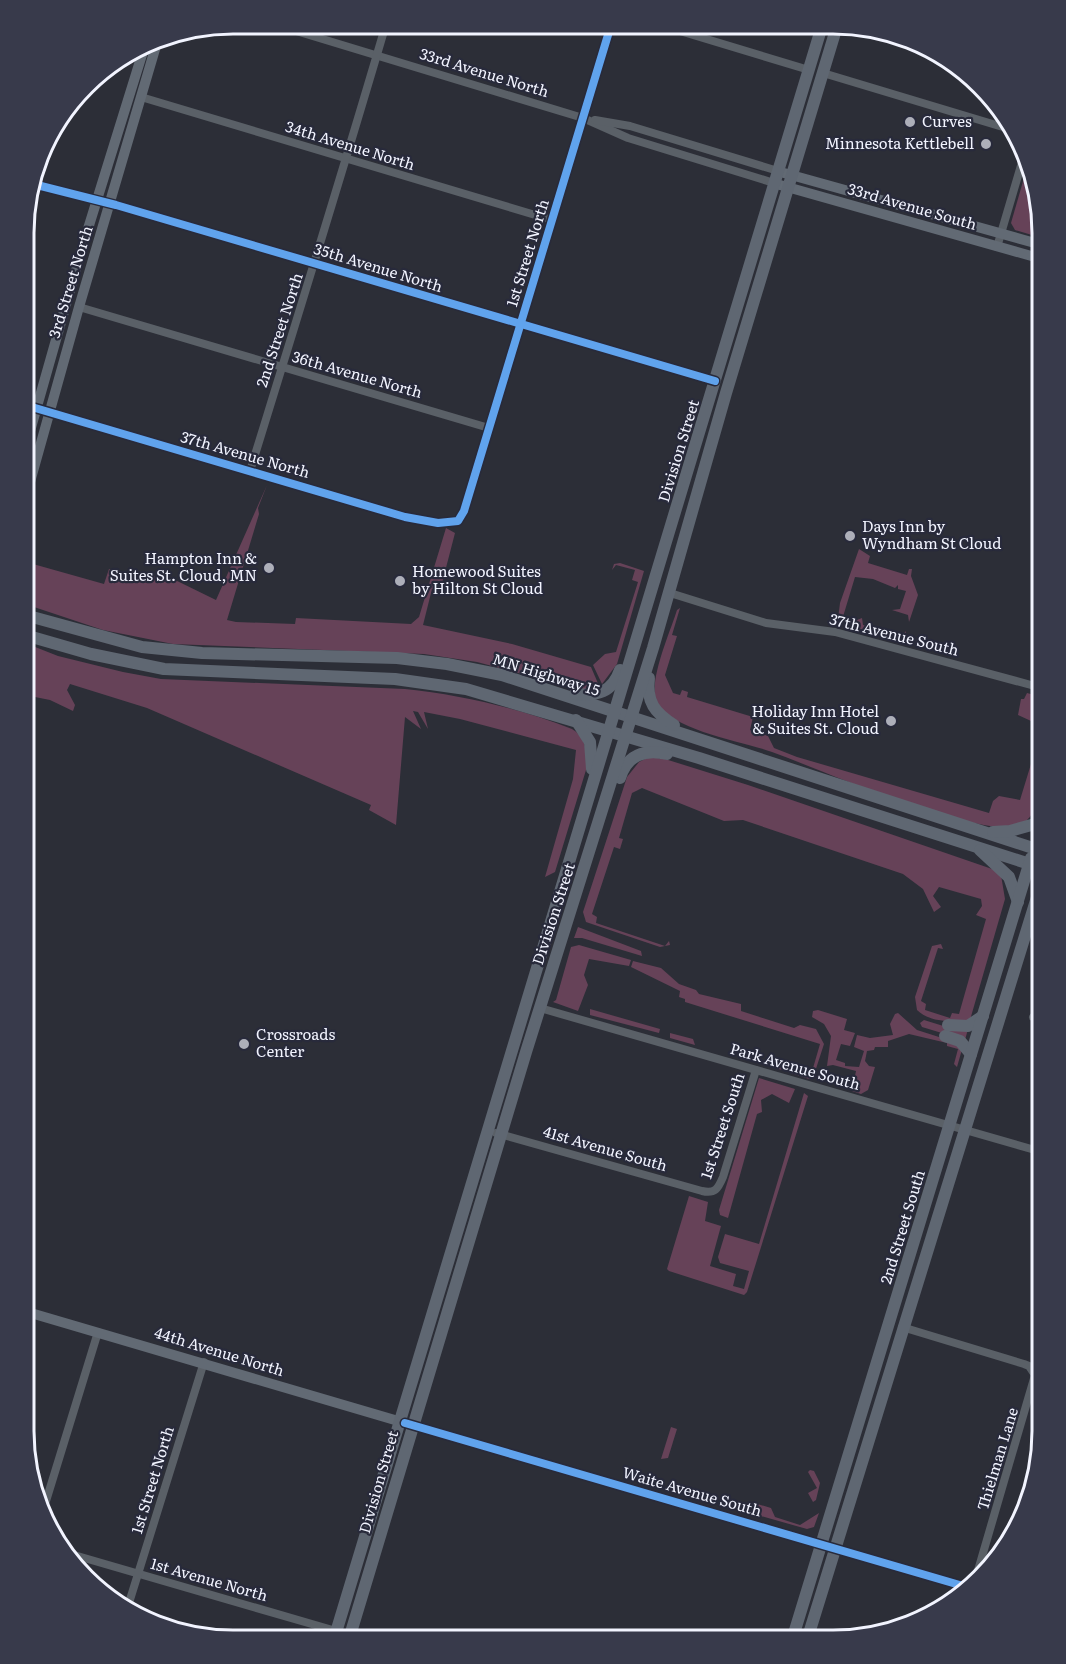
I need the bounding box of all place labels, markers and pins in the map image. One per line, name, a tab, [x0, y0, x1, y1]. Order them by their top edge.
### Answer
place label: Curves	[922, 109, 972, 132]
marker: Curves	[903, 115, 917, 129]
place label: Minnesota Kettlebell	[825, 131, 974, 154]
marker: Minnesota Kettlebell	[979, 137, 993, 151]
place label: Days Inn by Wyndham St Cloud	[862, 514, 1001, 554]
marker: Days Inn by Wyndham St Cloud	[843, 529, 857, 543]
place label: Hampton Inn & Suites St. Cloud, MN	[110, 546, 257, 586]
place label: Homewood Suites by Hilton St Cloud	[412, 559, 543, 599]
marker: Hampton Inn & Suites St. Cloud, MN	[262, 561, 276, 575]
marker: Homewood Suites by Hilton St Cloud	[393, 574, 407, 588]
place label: Holiday Inn Hotel & Suites St. Cloud	[751, 699, 879, 739]
marker: Holiday Inn Hotel & Suites St. Cloud	[884, 714, 898, 728]
place label: Crossroads Center	[256, 1022, 335, 1062]
marker: Crossroads Center	[237, 1037, 251, 1051]

